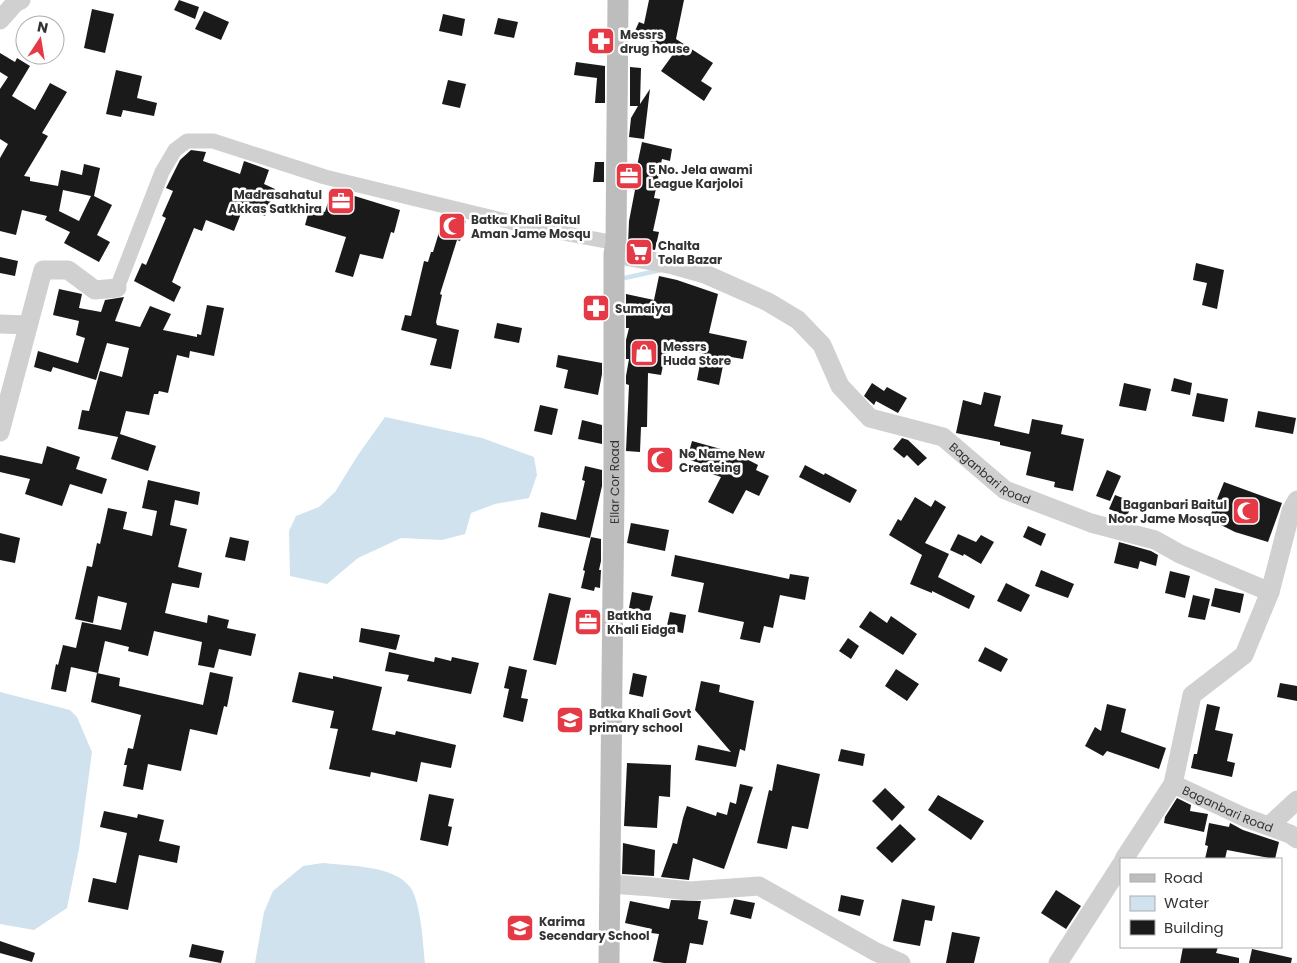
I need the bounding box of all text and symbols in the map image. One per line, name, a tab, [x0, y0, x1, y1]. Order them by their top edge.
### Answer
north arrow	[15, 15, 65, 65]
text: N	[35, 16, 50, 38]
pharmacy icon: Messrs drug house	[586, 26, 616, 56]
place label: Messrs drug house	[620, 26, 691, 57]
office icon: 5 No. Jela awami League Karjoloi	[614, 161, 644, 191]
place label: 5 No. Jela awami League Karjoloi	[648, 161, 752, 192]
place label: Madrasahatul Akkas Satkhira	[228, 186, 322, 217]
office icon: Madrasahatul Akkas Satkhira	[326, 186, 356, 216]
mosque icon: Batka Khali Baitul Aman Jame Mosqu	[437, 211, 467, 241]
place label: Batka Khali Baitul Aman Jame Mosqu	[471, 211, 591, 242]
supermarket icon: Chalta Tola Bazar	[624, 237, 654, 267]
place label: Chalta Tola Bazar	[658, 237, 722, 268]
pharmacy icon: Sumaiya	[581, 293, 611, 323]
place label: Sumaiya	[615, 300, 671, 317]
shop icon: Messrs Huda Store	[629, 338, 659, 368]
place label: Messrs Huda Store	[663, 338, 732, 369]
street label: Baganbari Road	[946, 438, 1034, 508]
street label: Ellar Cor Road	[605, 440, 623, 524]
mosque icon: No Name New Createing	[645, 445, 675, 475]
place label: No Name New Createing	[679, 445, 765, 476]
place label: Baganbari Baitul Noor Jame Mosque	[1108, 496, 1228, 527]
mosque icon: Baganbari Baitul Noor Jame Mosque	[1231, 496, 1261, 526]
office icon: Batkha Khali Eidga	[573, 607, 603, 637]
place label: Batkha Khali Eidga	[607, 607, 676, 638]
school or university icon: Batka Khali Govt primary school	[555, 705, 585, 735]
place label: Batka Khali Govt primary school	[589, 705, 692, 736]
street label: Baganbari Road	[1180, 781, 1276, 836]
legend	[1120, 858, 1282, 948]
text: Road	[1164, 867, 1203, 888]
text: Water	[1164, 892, 1210, 913]
school or university icon: Karima Secendary School	[505, 913, 535, 943]
place label: Karima Secendary School	[539, 913, 650, 944]
text: Building	[1164, 917, 1224, 938]

